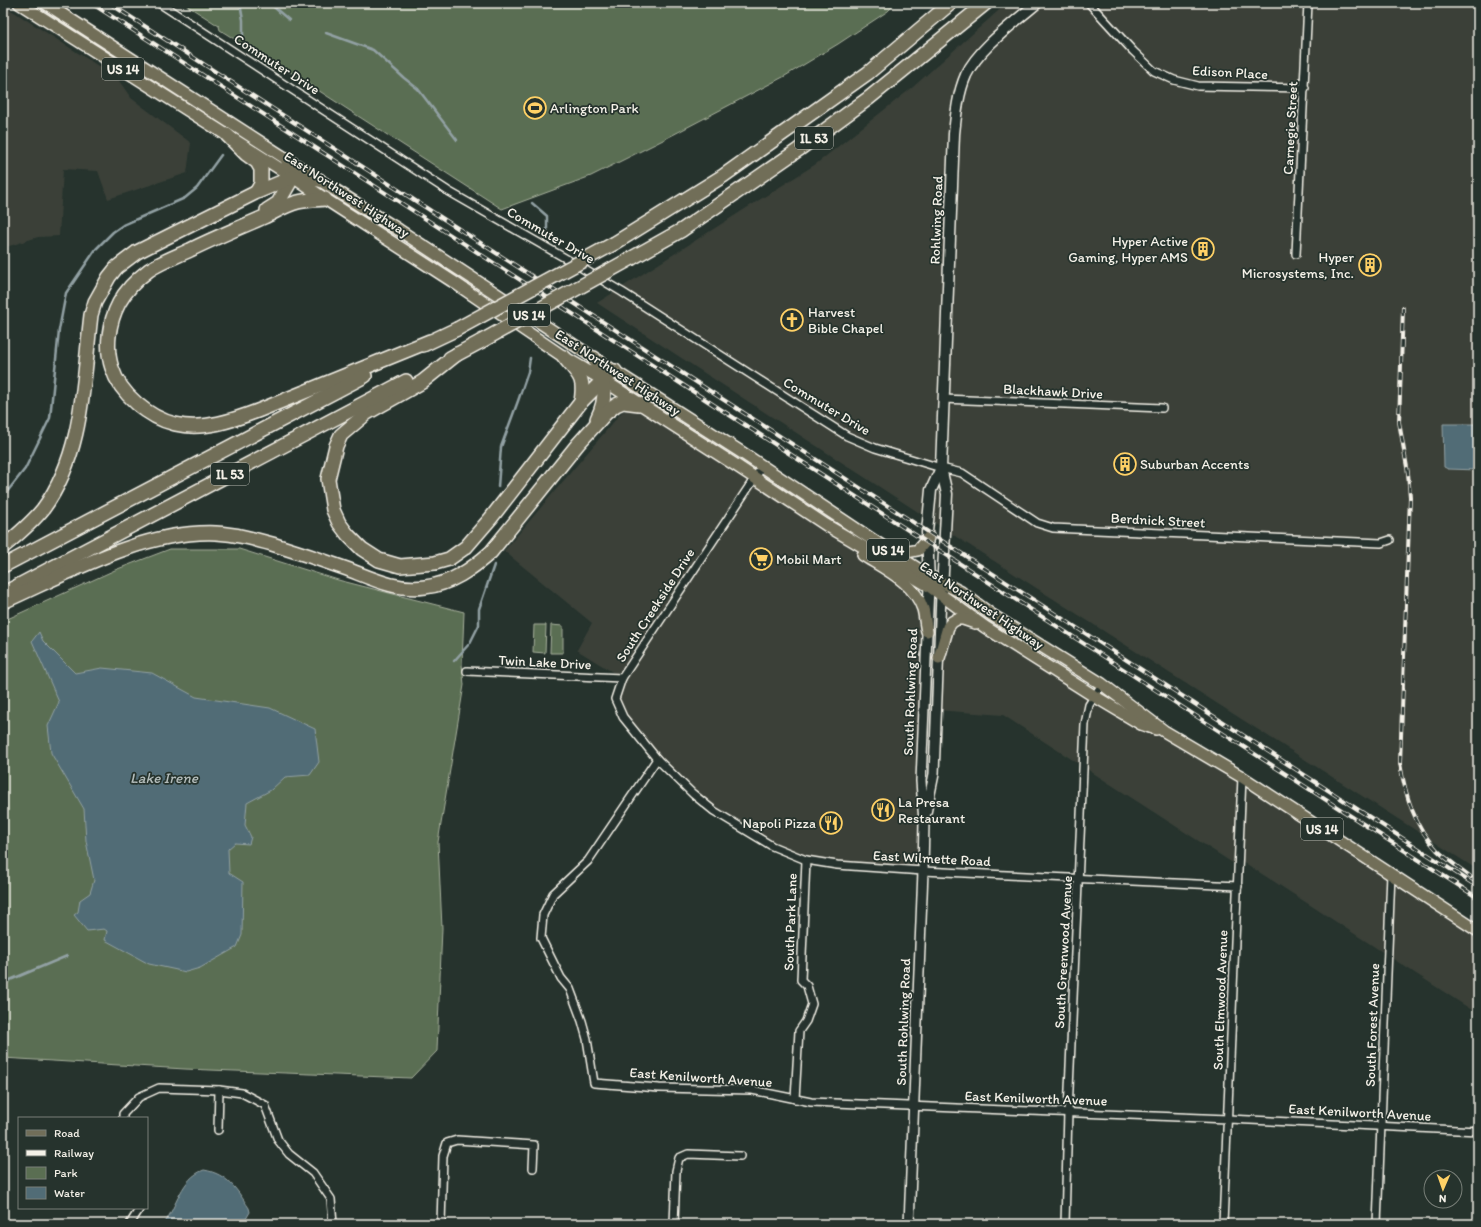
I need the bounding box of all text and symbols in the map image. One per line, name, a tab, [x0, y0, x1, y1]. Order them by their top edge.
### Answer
street label: Commuter Drive	[231, 30, 323, 99]
road number: US 14	[102, 58, 144, 80]
street label: Edison Place	[1192, 62, 1269, 83]
street label: Carnegie Street	[1280, 81, 1301, 175]
sports icon: Arlington Park	[522, 95, 548, 121]
place label: Arlington Park	[550, 100, 639, 117]
road number: IL 53	[795, 127, 833, 149]
street label: East Northwest Highway	[281, 148, 413, 242]
street label: Rohlwing Road	[926, 175, 947, 265]
street label: Commuter Drive	[504, 203, 598, 268]
place label: Hyper Active Gaming, Hyper AMS	[1068, 233, 1188, 266]
building icon: Hyper Active Gaming, Hyper AMS	[1190, 236, 1216, 262]
place label: Hyper Microsystems, Inc.	[1242, 249, 1354, 282]
building icon: Hyper Microsystems, Inc.	[1357, 252, 1383, 278]
road number: US 14	[508, 304, 550, 326]
place label: Harvest Bible Chapel	[808, 304, 883, 337]
church icon: Harvest Bible Chapel	[779, 307, 805, 333]
street label: East Northwest Highway	[552, 326, 684, 420]
street label: Commuter Drive	[780, 374, 874, 439]
street label: Blackhawk Drive	[1003, 380, 1104, 403]
building icon: Suburban Accents	[1112, 451, 1138, 477]
place label: Suburban Accents	[1140, 456, 1249, 473]
road number: IL 53	[211, 463, 249, 485]
street label: Berdnick Street	[1110, 510, 1206, 531]
road number: US 14	[867, 539, 909, 561]
street label: South Creekside Drive	[612, 545, 699, 665]
supermarket icon: Mobil Mart	[748, 546, 774, 572]
place label: Mobil Mart	[776, 551, 842, 568]
street label: East Northwest Highway	[916, 558, 1047, 654]
street label: South Rohlwing Road	[900, 628, 921, 756]
street label: Twin Lake Drive	[498, 652, 592, 673]
water label: Lake Irene	[130, 769, 199, 787]
place label: La Presa Restaurant	[898, 794, 965, 827]
restaurant icon: La Presa Restaurant	[870, 797, 896, 823]
restaurant icon: Napoli Pizza	[818, 810, 844, 836]
place label: Napoli Pizza	[743, 815, 816, 832]
road number: US 14	[1301, 818, 1343, 840]
street label: East Wilmette Road	[873, 847, 992, 870]
street label: South Park Lane	[780, 872, 801, 971]
street label: South Greenwood Avenue	[1051, 875, 1076, 1029]
street label: South Elmwood Avenue	[1210, 929, 1231, 1070]
street label: South Rohlwing Road	[893, 958, 914, 1086]
street label: South Forest Avenue	[1362, 962, 1383, 1087]
street label: East Kenilworth Avenue	[629, 1064, 773, 1091]
street label: East Kenilworth Avenue	[964, 1088, 1108, 1109]
street label: East Kenilworth Avenue	[1288, 1100, 1432, 1125]
legend	[18, 1117, 148, 1209]
text: Road	[54, 1126, 80, 1140]
text: Railway	[54, 1146, 94, 1160]
text: Park	[54, 1166, 78, 1180]
north arrow	[1423, 1169, 1463, 1209]
text: Water	[54, 1186, 85, 1200]
text: N	[1439, 1192, 1447, 1205]

